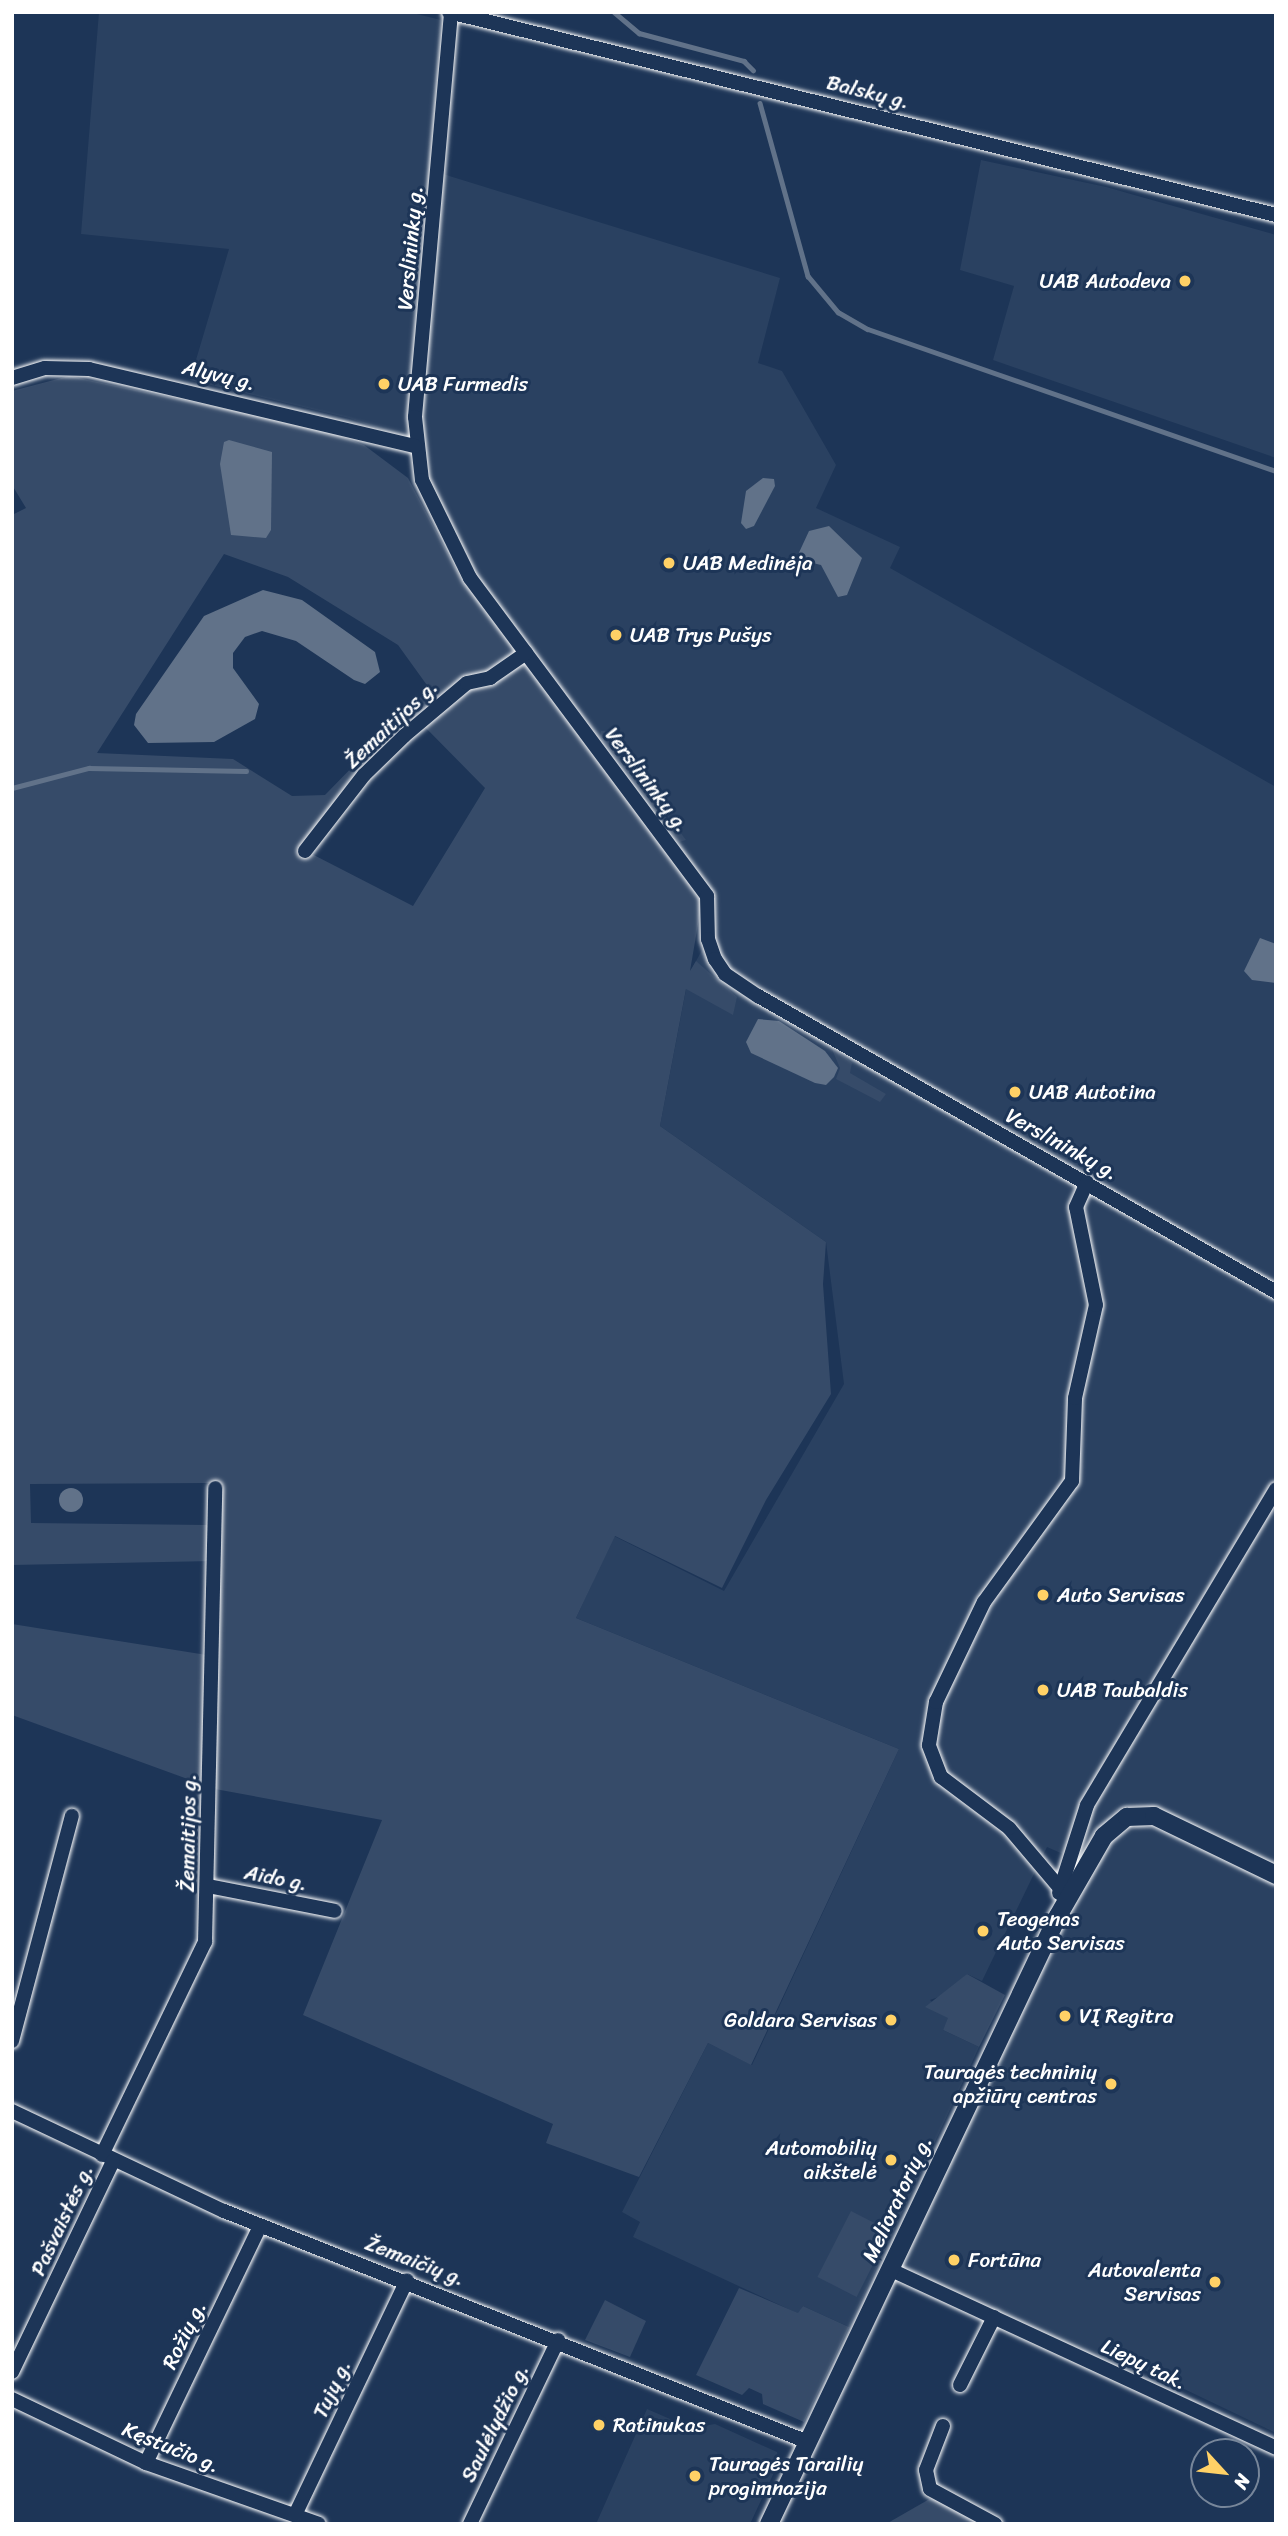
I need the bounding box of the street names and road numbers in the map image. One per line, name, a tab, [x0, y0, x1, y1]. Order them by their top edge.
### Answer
street label: Balskų g.	[824, 70, 912, 114]
street label: Verslininkų g.	[392, 185, 428, 311]
street label: Alyvų g.	[180, 354, 258, 396]
street label: Žemaitijos g.	[339, 674, 443, 774]
street label: Verslininkų g.	[599, 723, 695, 837]
street label: Verslininkų g.	[1001, 1103, 1123, 1185]
street label: Žemaitijos g.	[174, 1774, 202, 1892]
street label: Aido g.	[242, 1860, 310, 1896]
street label: Melioratorių g.	[857, 2132, 937, 2266]
street label: Pašvaistės g.	[25, 2160, 99, 2280]
street label: Žemaičių g.	[362, 2230, 468, 2292]
street label: Rožių g.	[157, 2297, 211, 2373]
street label: Liepų tak.	[1097, 2333, 1191, 2395]
street label: Tujų g.	[308, 2356, 356, 2422]
street label: Saulėlydžio g.	[456, 2360, 534, 2486]
street label: Kęstučio g.	[119, 2416, 223, 2478]

